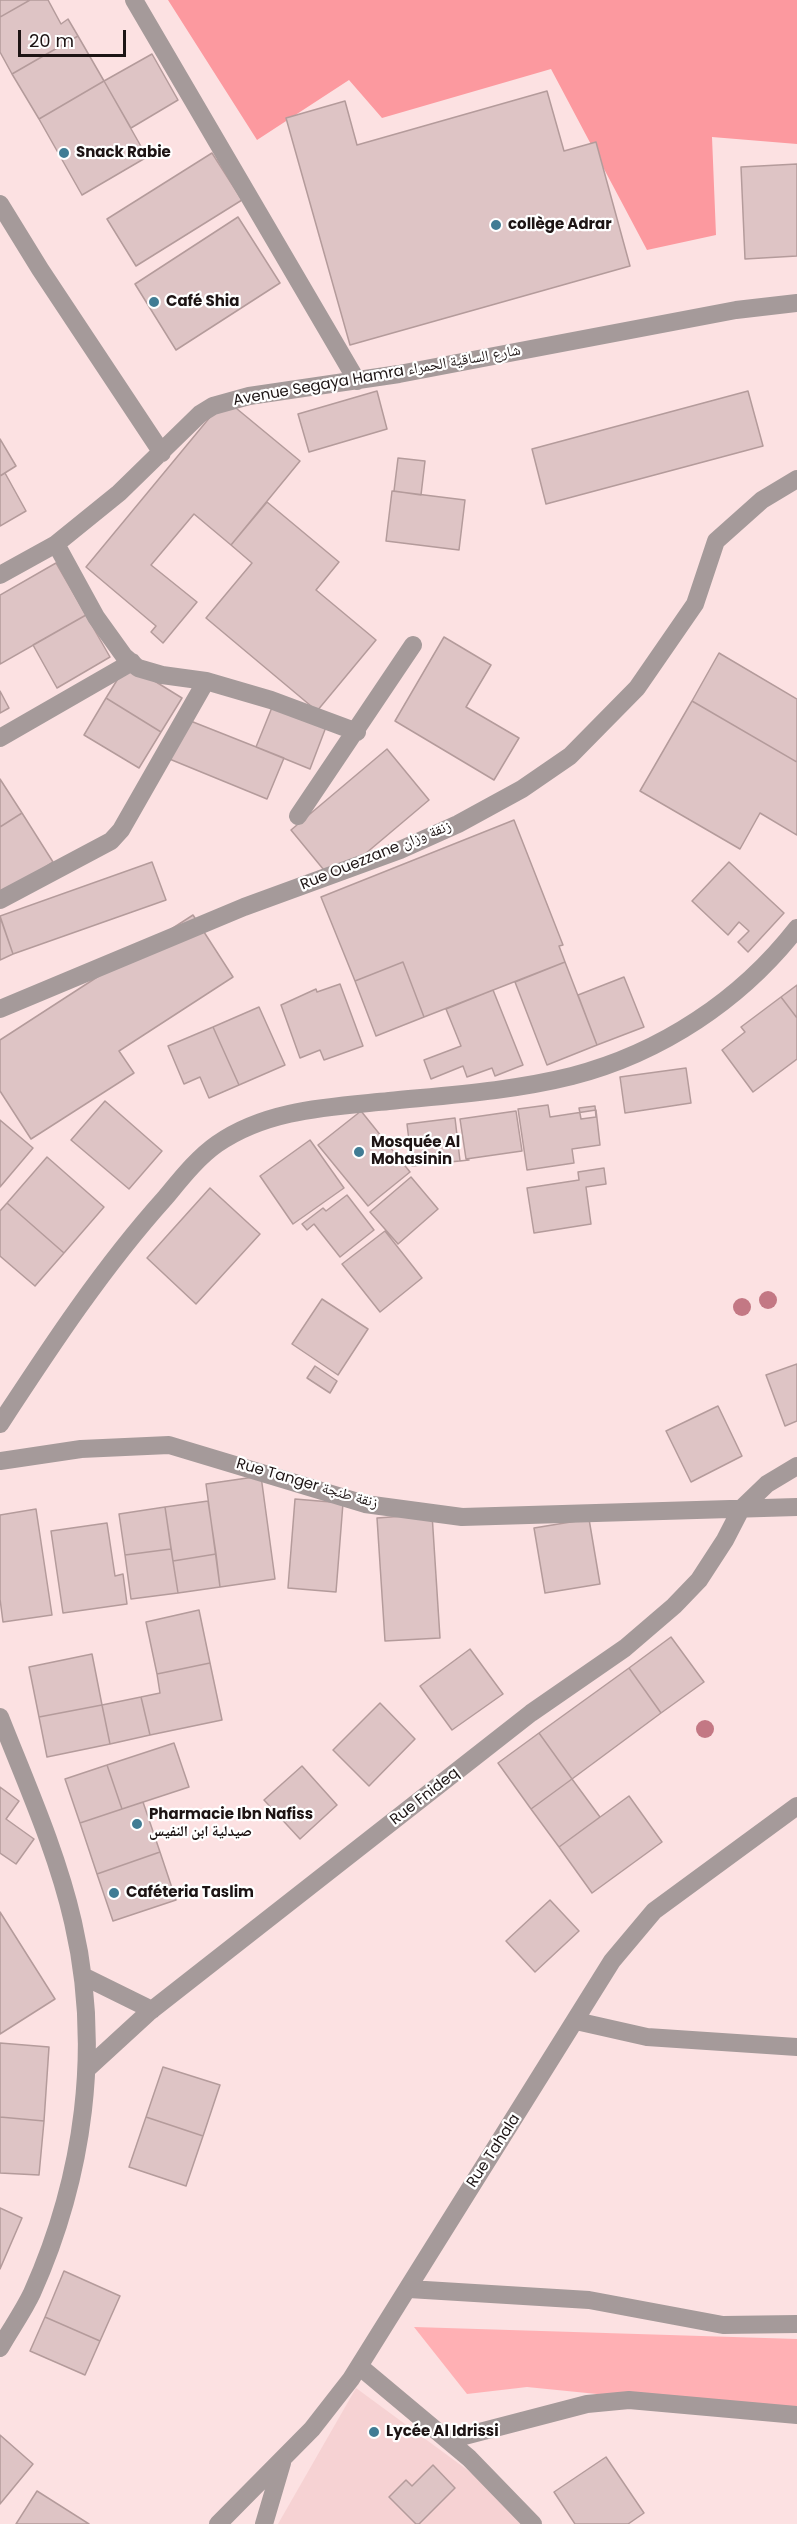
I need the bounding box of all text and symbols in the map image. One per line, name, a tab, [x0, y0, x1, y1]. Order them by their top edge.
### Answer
scale bar	[21, 18, 129, 56]
text: 20 m	[29, 28, 74, 53]
place label: Snack Rabie	[76, 144, 171, 162]
marker: Snack Rabie	[57, 146, 71, 160]
place label: collège Adrar	[508, 216, 612, 234]
marker: collège Adrar	[489, 218, 503, 232]
place label: Café Shia	[166, 293, 239, 311]
marker: Café Shia	[147, 295, 161, 309]
street label: Avenue Segaya Hamra شارع الساقية الحمراء	[232, 342, 522, 410]
street label: Rue Ouezzane زنقة وزان	[298, 817, 454, 895]
place label: Mosquée Al Mohasinin	[371, 1134, 460, 1169]
marker: Mosquée Al Mohasinin	[352, 1145, 366, 1159]
street label: Rue Tanger زنقة طنجة	[234, 1455, 380, 1513]
street label: Rue Fnideq	[387, 1765, 463, 1829]
place label: Pharmacie Ibn Nafiss صيدلية ابن النفيس	[149, 1806, 313, 1841]
marker: Pharmacie Ibn Nafiss صيدلية ابن النفيس	[130, 1817, 144, 1831]
place label: Caféteria Taslim	[126, 1884, 254, 1902]
marker: Caféteria Taslim	[107, 1886, 121, 1900]
street label: Rue Tahala	[464, 2111, 524, 2191]
place label: Lycée Al Idrissi	[386, 2423, 499, 2441]
marker: Lycée Al Idrissi	[367, 2425, 381, 2439]

